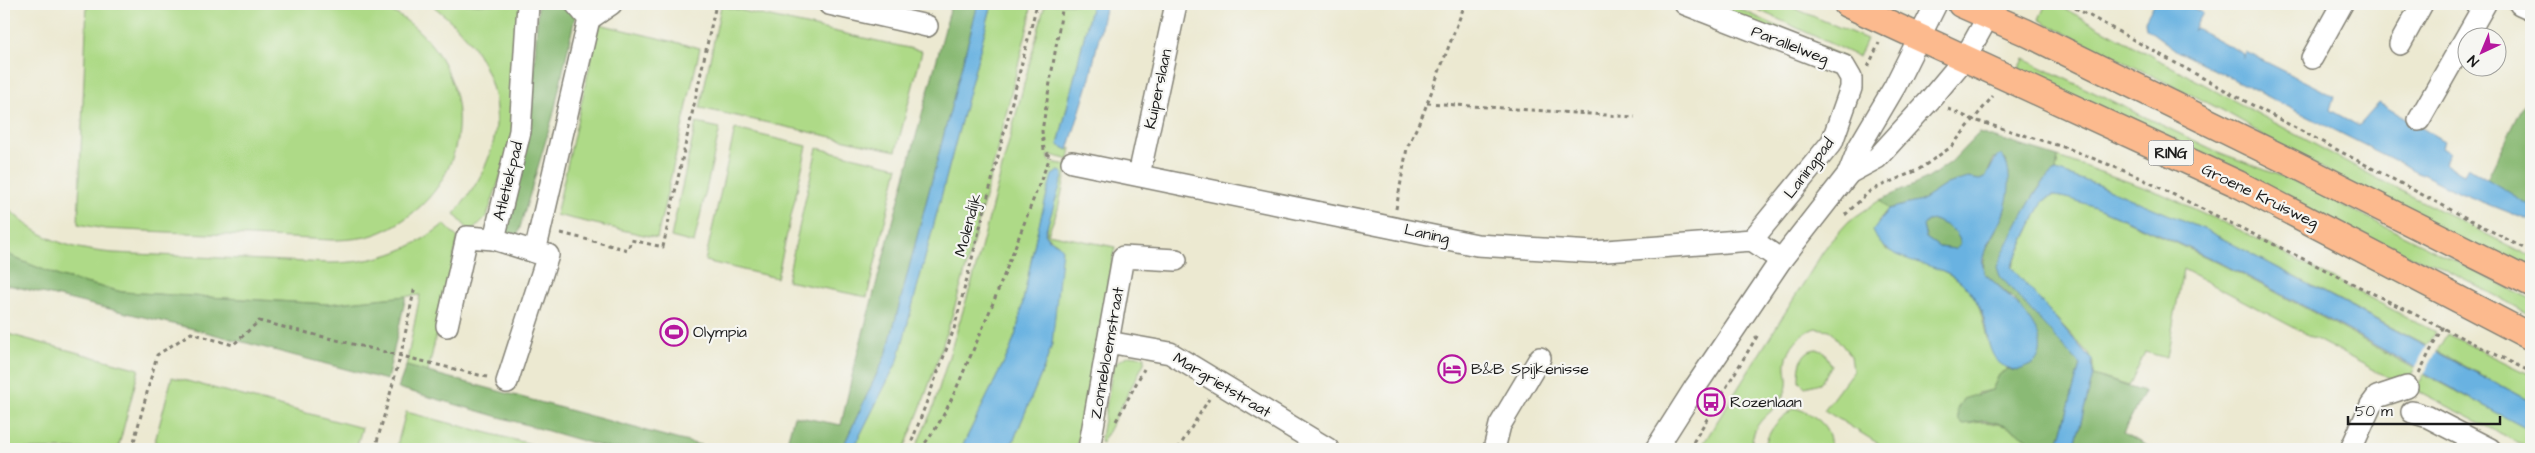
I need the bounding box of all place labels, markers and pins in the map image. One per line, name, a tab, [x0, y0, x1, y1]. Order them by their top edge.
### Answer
sports icon: Olympia	[659, 317, 689, 347]
place label: Olympia	[693, 321, 747, 344]
hotel icon: B&B Spijkenisse	[1437, 354, 1467, 384]
place label: B&B Spijkenisse	[1471, 358, 1589, 380]
bus stop icon: Rozenlaan	[1696, 387, 1726, 417]
place label: Rozenlaan	[1730, 391, 1802, 413]

